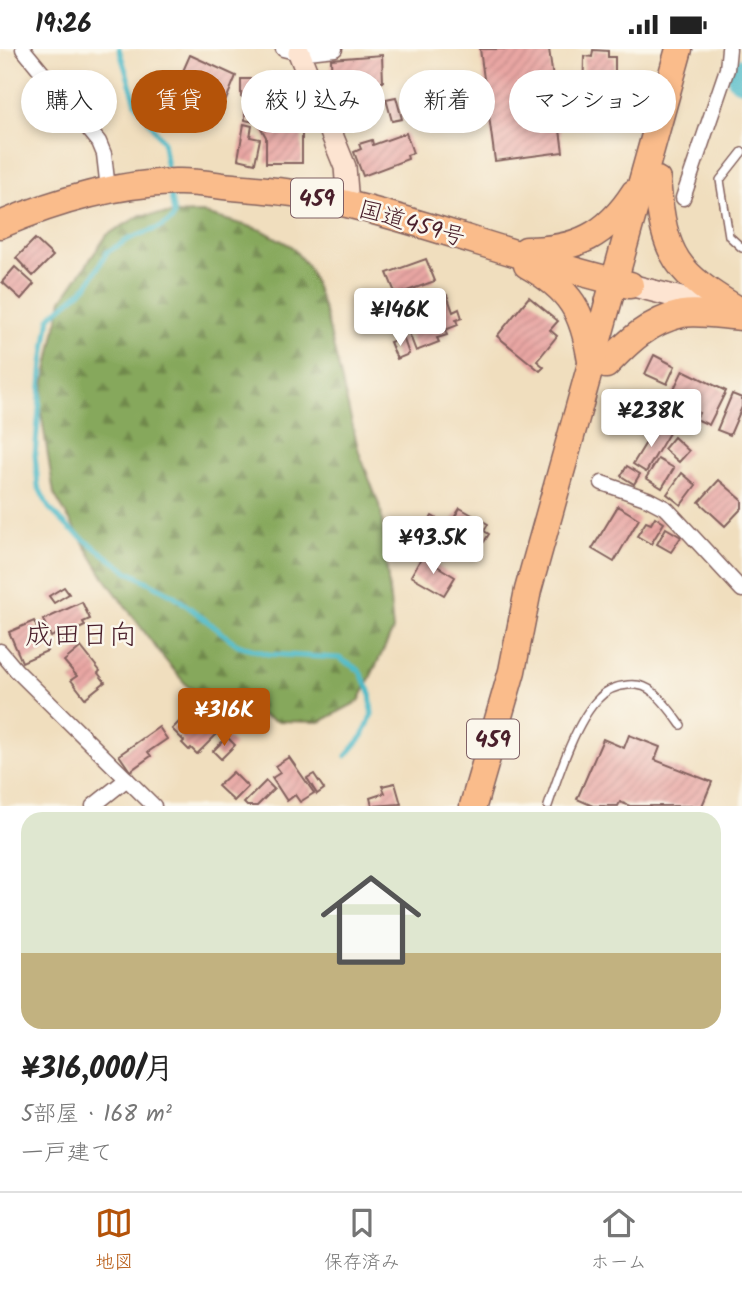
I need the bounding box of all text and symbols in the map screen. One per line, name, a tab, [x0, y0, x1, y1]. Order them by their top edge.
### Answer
text: 19:26	[35, 4, 92, 46]
chip: 購入	[21, 70, 117, 133]
chip: 賃貸	[131, 70, 227, 133]
chip: 絞り込み	[241, 70, 385, 133]
chip: 新着	[399, 70, 495, 133]
chip: マンション	[509, 70, 676, 133]
road number: 459	[291, 179, 343, 217]
street label: 国道459号	[353, 191, 470, 258]
pin: ¥146K	[351, 289, 449, 348]
text: ¥146K	[370, 293, 430, 329]
pin: ¥238K	[602, 389, 700, 449]
text: ¥238K	[617, 394, 685, 430]
pin: ¥93.5K	[376, 517, 490, 576]
text: ¥93.5K	[398, 521, 468, 557]
district label: 成田日向	[25, 614, 137, 659]
pin: ¥316K	[175, 689, 273, 748]
text: ¥316K	[194, 693, 254, 729]
road number: 459	[467, 719, 519, 759]
icon: home	[308, 857, 434, 983]
text: ¥316,000/月	[21, 1046, 174, 1094]
text: 5部屋 · 168 m²	[21, 1097, 172, 1133]
text: 一戸建て	[21, 1136, 113, 1172]
tab: 地図	[95, 1204, 133, 1278]
tab: 保存済み	[324, 1204, 400, 1278]
tab: ホーム	[590, 1204, 647, 1278]

